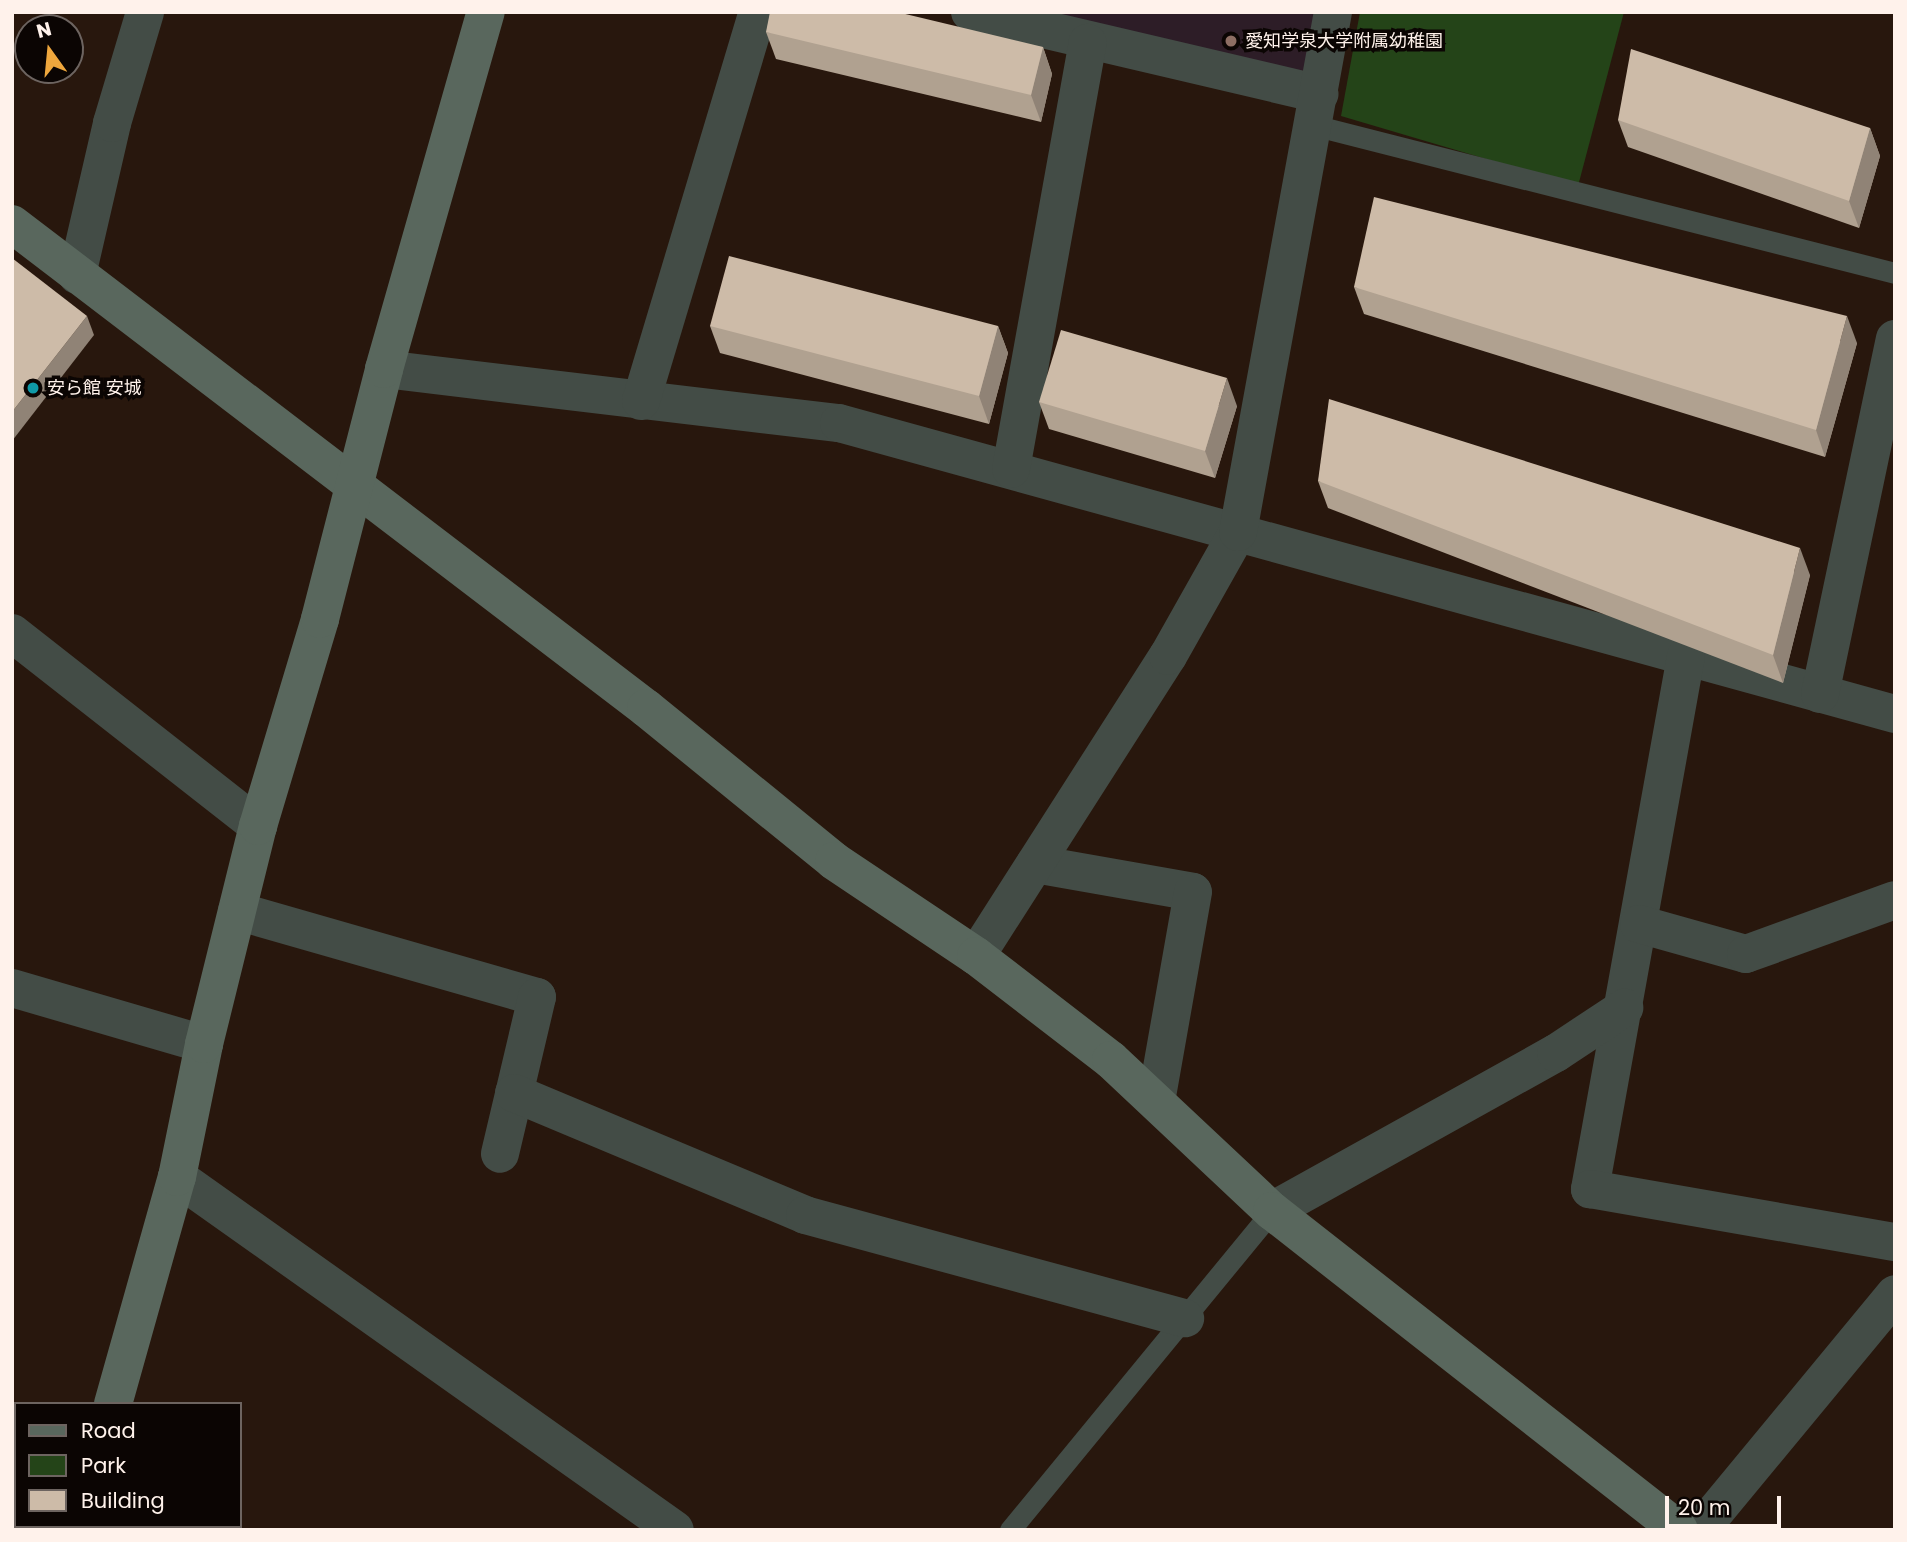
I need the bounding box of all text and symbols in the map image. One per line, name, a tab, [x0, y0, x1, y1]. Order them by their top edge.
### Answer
north arrow	[14, 14, 84, 84]
text: N	[34, 15, 54, 45]
place label: 愛知学泉大学附属幼稚園	[1245, 30, 1443, 52]
marker: 愛知学泉大学附属幼稚園	[1223, 33, 1239, 49]
place label: 安ら館 安城	[47, 377, 142, 399]
marker: 安ら館 安城	[25, 380, 41, 396]
legend	[14, 1402, 242, 1528]
text: Road	[81, 1416, 136, 1445]
text: Park	[81, 1451, 126, 1480]
scale bar	[1669, 1482, 1784, 1526]
text: Building	[81, 1486, 165, 1515]
text: 20 m	[1678, 1493, 1731, 1522]

